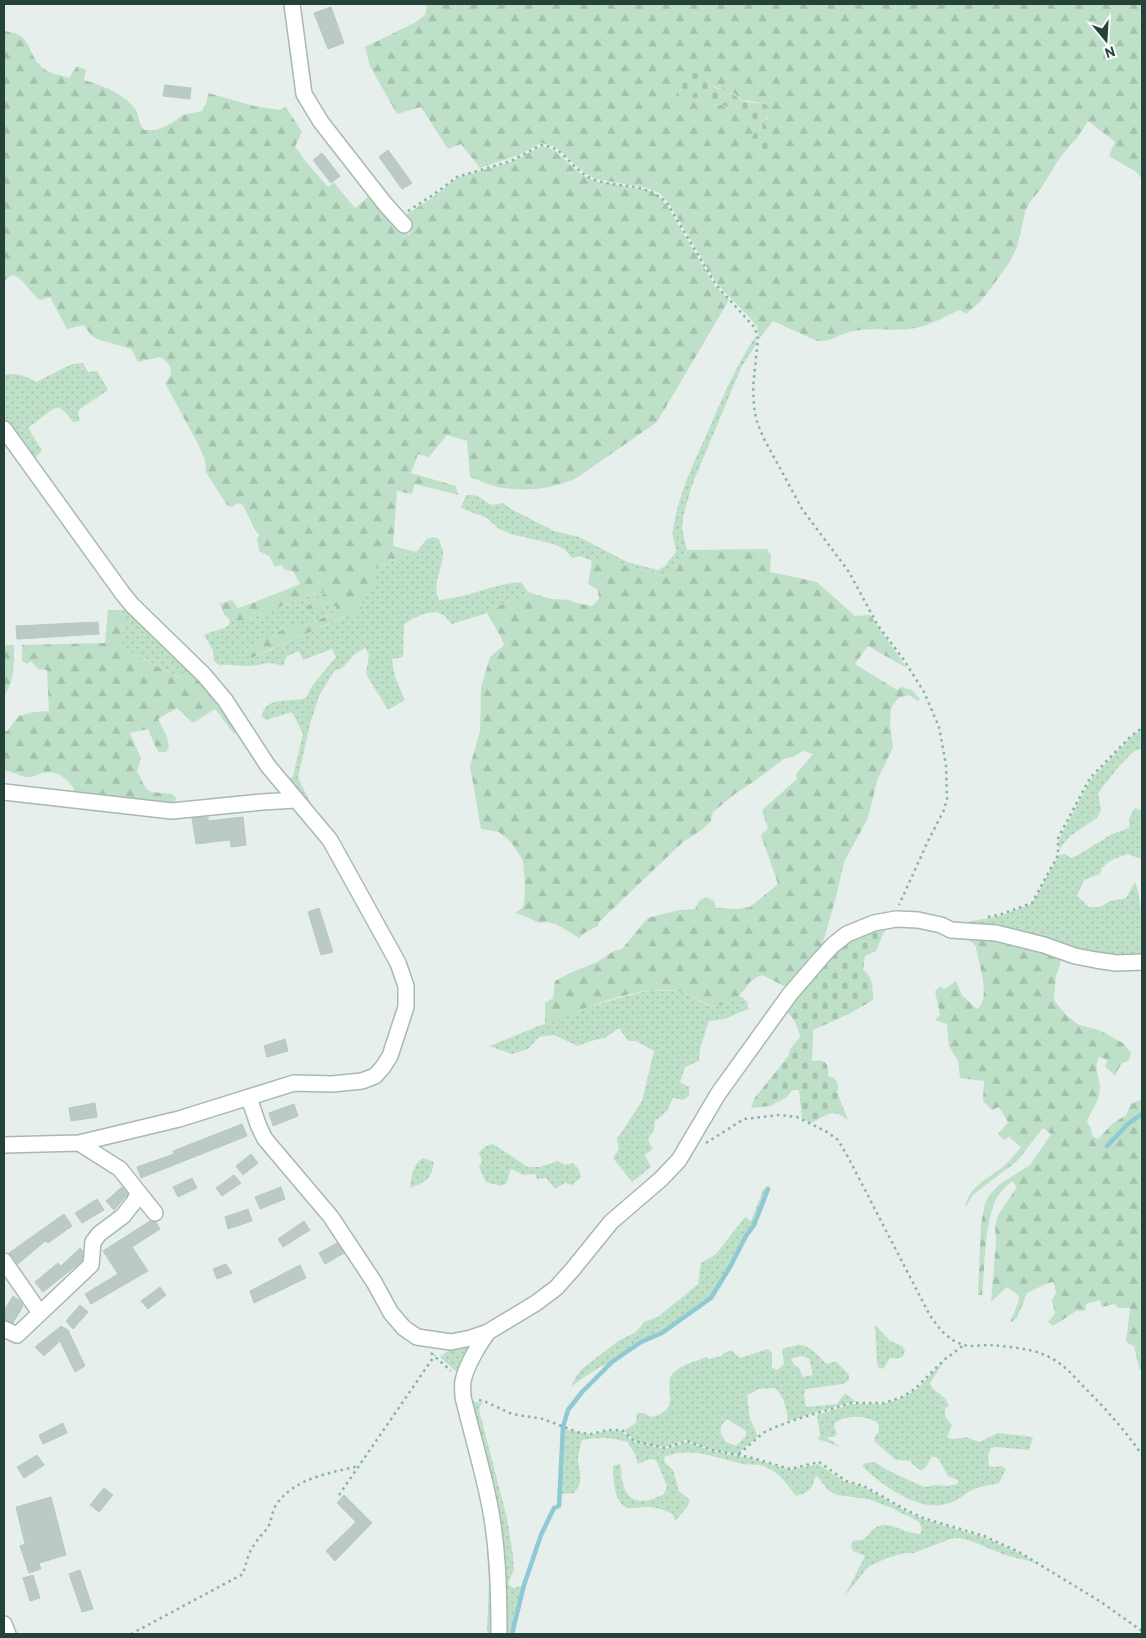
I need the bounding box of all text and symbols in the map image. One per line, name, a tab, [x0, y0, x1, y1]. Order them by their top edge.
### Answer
north arrow	[1081, 15, 1131, 65]
text: N	[1102, 41, 1117, 61]

